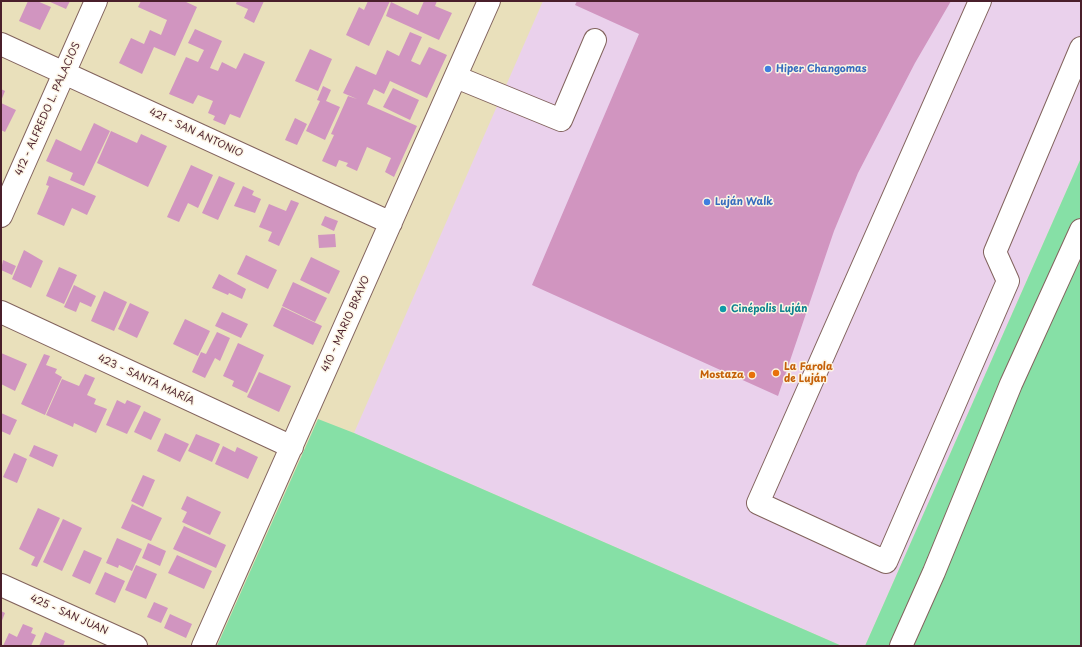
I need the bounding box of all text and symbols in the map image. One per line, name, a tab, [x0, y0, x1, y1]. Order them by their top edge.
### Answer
street label: 412 - ALFREDO L. PALACIOS	[13, 40, 83, 178]
place label: Hiper Changomas	[776, 63, 867, 75]
marker: Hiper Changomas	[763, 64, 773, 74]
street label: 421 - SAN ANTONIO	[147, 106, 245, 160]
place label: Luján Walk	[715, 196, 773, 208]
marker: Luján Walk	[702, 197, 712, 207]
street label: 410 - MARIO BRAVO	[319, 274, 373, 374]
place label: Cinépolis Luján	[731, 303, 807, 315]
marker: Cinépolis Luján	[718, 304, 728, 314]
street label: 423 - SANTA MARÍA	[96, 352, 196, 408]
place label: La Farola de Luján	[784, 361, 833, 384]
marker: La Farola de Luján	[771, 368, 781, 378]
place label: Mostaza	[700, 369, 744, 381]
marker: Mostaza	[747, 370, 757, 380]
street label: 425 - SAN JUAN	[28, 592, 110, 638]

